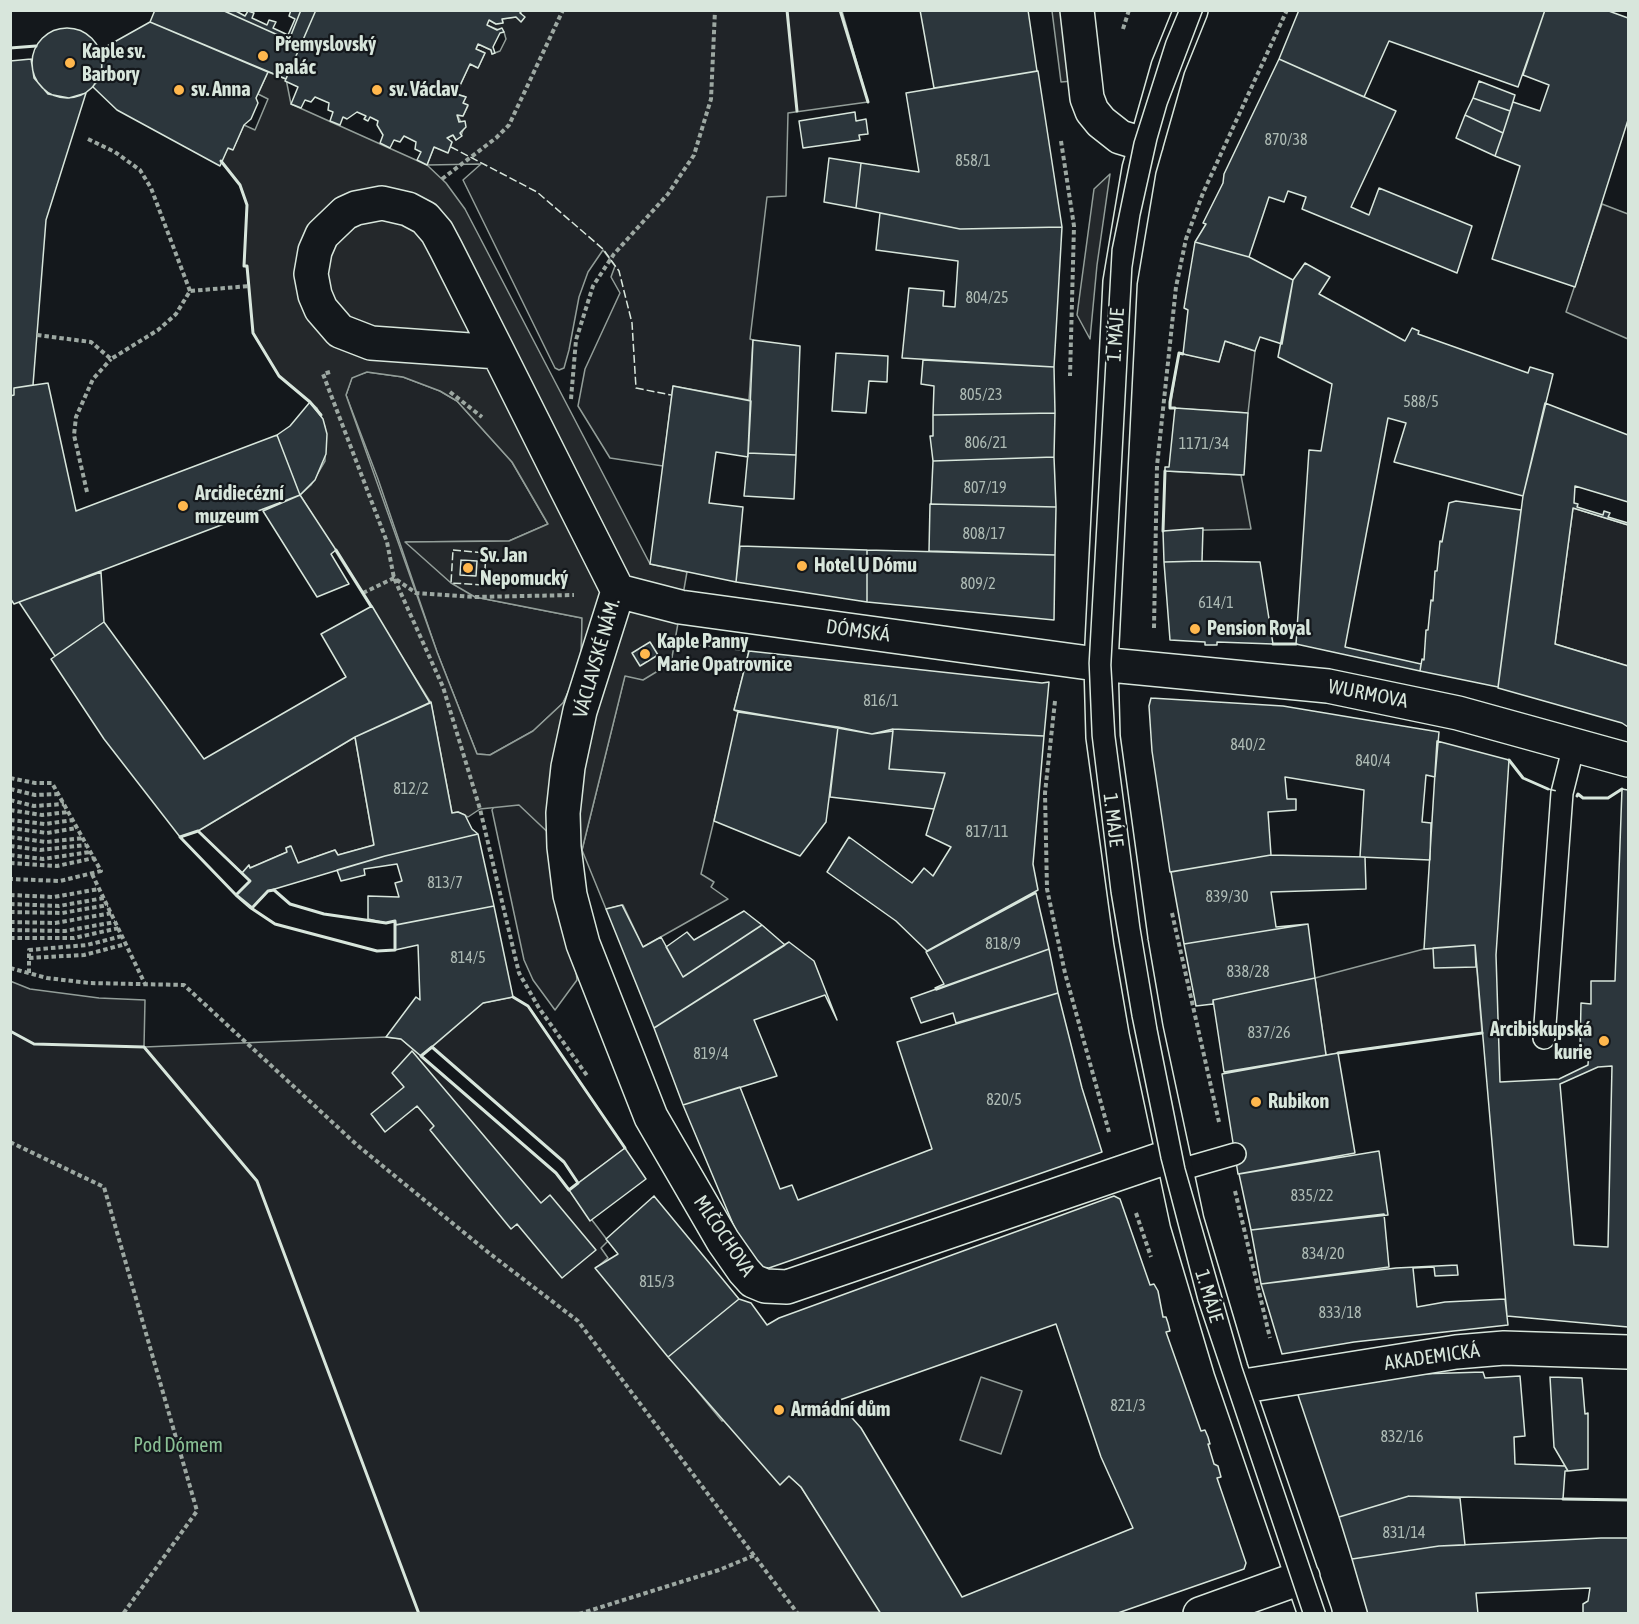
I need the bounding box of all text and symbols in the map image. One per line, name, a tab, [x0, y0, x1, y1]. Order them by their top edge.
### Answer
place label: Přemyslovský palác	[275, 33, 376, 80]
place label: Kaple sv. Barbory	[82, 40, 145, 87]
marker: Přemyslovský palác	[256, 49, 270, 63]
marker: Kaple sv. Barbory	[63, 56, 77, 70]
place label: sv. Anna	[191, 78, 250, 102]
place label: sv. Václav	[389, 78, 459, 102]
marker: sv. Anna	[172, 83, 186, 97]
marker: sv. Václav	[370, 83, 384, 97]
house number: 870/38	[1264, 130, 1308, 150]
house number: 858/1	[955, 151, 991, 171]
house number: 804/25	[965, 288, 1009, 308]
street label: 1. MÁJE	[1102, 307, 1130, 363]
house number: 805/23	[959, 385, 1003, 405]
house number: 588/5	[1403, 392, 1439, 412]
house number: 806/21	[964, 433, 1008, 453]
house number: 1171/34	[1179, 434, 1229, 454]
house number: 807/19	[963, 478, 1007, 498]
place label: Arcidiecézní muzeum	[195, 482, 284, 529]
marker: Arcidiecézní muzeum	[176, 499, 190, 513]
house number: 808/17	[962, 524, 1006, 544]
place label: Sv. Jan Nepomucký	[480, 544, 568, 591]
place label: Hotel U Dómu	[814, 554, 917, 578]
marker: Hotel U Dómu	[795, 559, 809, 573]
marker: Sv. Jan Nepomucký	[461, 561, 475, 575]
house number: 809/2	[960, 574, 996, 594]
house number: 614/1	[1198, 593, 1234, 613]
street label: VÁCLAVSKÉ NÁM.	[568, 595, 626, 721]
street label: DÓMSKÁ	[825, 615, 891, 647]
place label: Pension Royal	[1207, 617, 1311, 641]
marker: Pension Royal	[1188, 622, 1202, 636]
place label: Kaple Panny Marie Opatrovnice	[657, 630, 792, 677]
marker: Kaple Panny Marie Opatrovnice	[638, 647, 652, 661]
street label: WURMOVA	[1326, 675, 1410, 713]
house number: 816/1	[863, 691, 899, 711]
house number: 840/2	[1230, 735, 1266, 755]
house number: 840/4	[1355, 751, 1391, 771]
house number: 812/2	[393, 779, 429, 799]
street label: 1. MÁJE	[1098, 792, 1128, 848]
house number: 817/11	[965, 822, 1009, 842]
house number: 813/7	[427, 873, 463, 893]
house number: 839/30	[1205, 887, 1249, 907]
house number: 818/9	[985, 934, 1021, 954]
house number: 814/5	[450, 948, 486, 968]
house number: 838/28	[1226, 962, 1270, 982]
place label: Arcibiskupská kurie	[1490, 1018, 1592, 1065]
house number: 837/26	[1247, 1023, 1291, 1043]
marker: Arcibiskupská kurie	[1597, 1034, 1611, 1048]
house number: 819/4	[693, 1044, 729, 1064]
house number: 820/5	[986, 1090, 1022, 1110]
place label: Rubikon	[1268, 1090, 1329, 1114]
marker: Rubikon	[1249, 1095, 1263, 1109]
house number: 835/22	[1290, 1186, 1334, 1206]
street label: MLČOCHOVA	[688, 1191, 760, 1281]
house number: 834/20	[1301, 1244, 1345, 1264]
street label: 1. MÁJE	[1190, 1267, 1228, 1325]
house number: 815/3	[639, 1272, 675, 1292]
house number: 833/18	[1318, 1303, 1362, 1323]
street label: AKADEMICKÁ	[1383, 1338, 1481, 1376]
house number: 821/3	[1110, 1396, 1146, 1416]
place label: Armádní dům	[791, 1398, 890, 1422]
marker: Armádní dům	[772, 1403, 786, 1417]
house number: 832/16	[1380, 1427, 1424, 1447]
park label: Pod Dómem	[133, 1434, 223, 1458]
house number: 831/14	[1382, 1523, 1426, 1543]

